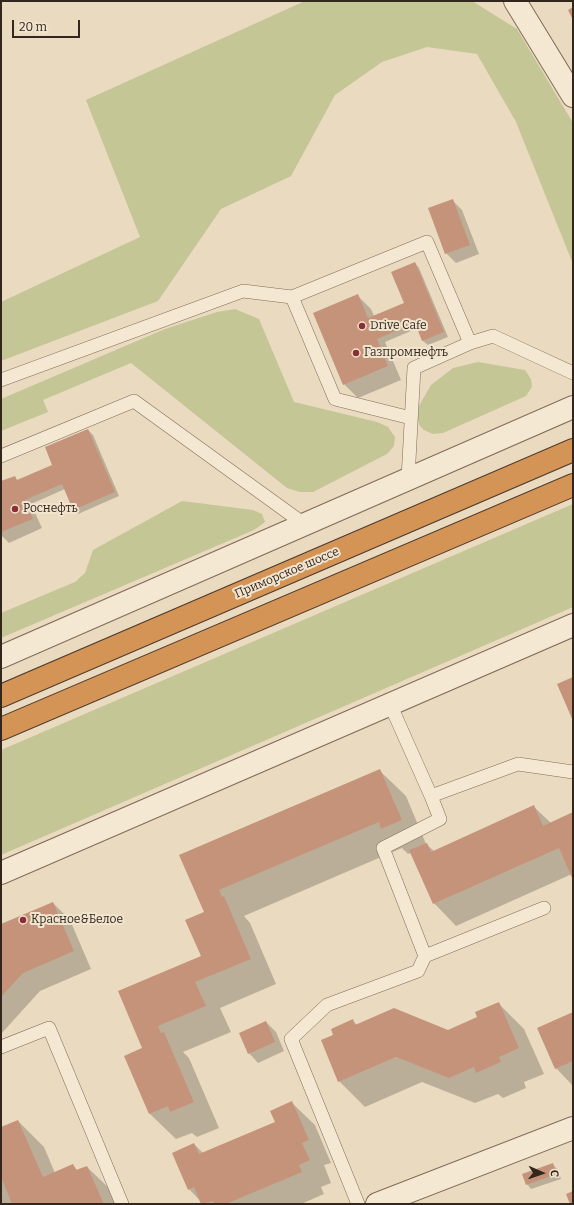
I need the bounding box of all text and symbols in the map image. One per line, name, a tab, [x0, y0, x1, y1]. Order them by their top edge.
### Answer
scale bar	[14, 12, 82, 38]
text: 20 m	[19, 20, 47, 34]
place label: Drive Cafe	[370, 319, 427, 333]
marker: Drive Cafe	[357, 321, 367, 331]
place label: Газпромнефть	[364, 346, 448, 360]
marker: Газпромнефть	[351, 348, 361, 358]
place label: Роснефть	[23, 502, 78, 516]
marker: Роснефть	[10, 504, 20, 514]
street label: Приморское шоссе	[233, 544, 341, 602]
place label: Красное&Белое	[31, 913, 123, 927]
marker: Красное&Белое	[18, 915, 28, 925]
north arrow	[522, 1153, 562, 1193]
text: С	[548, 1170, 561, 1177]

